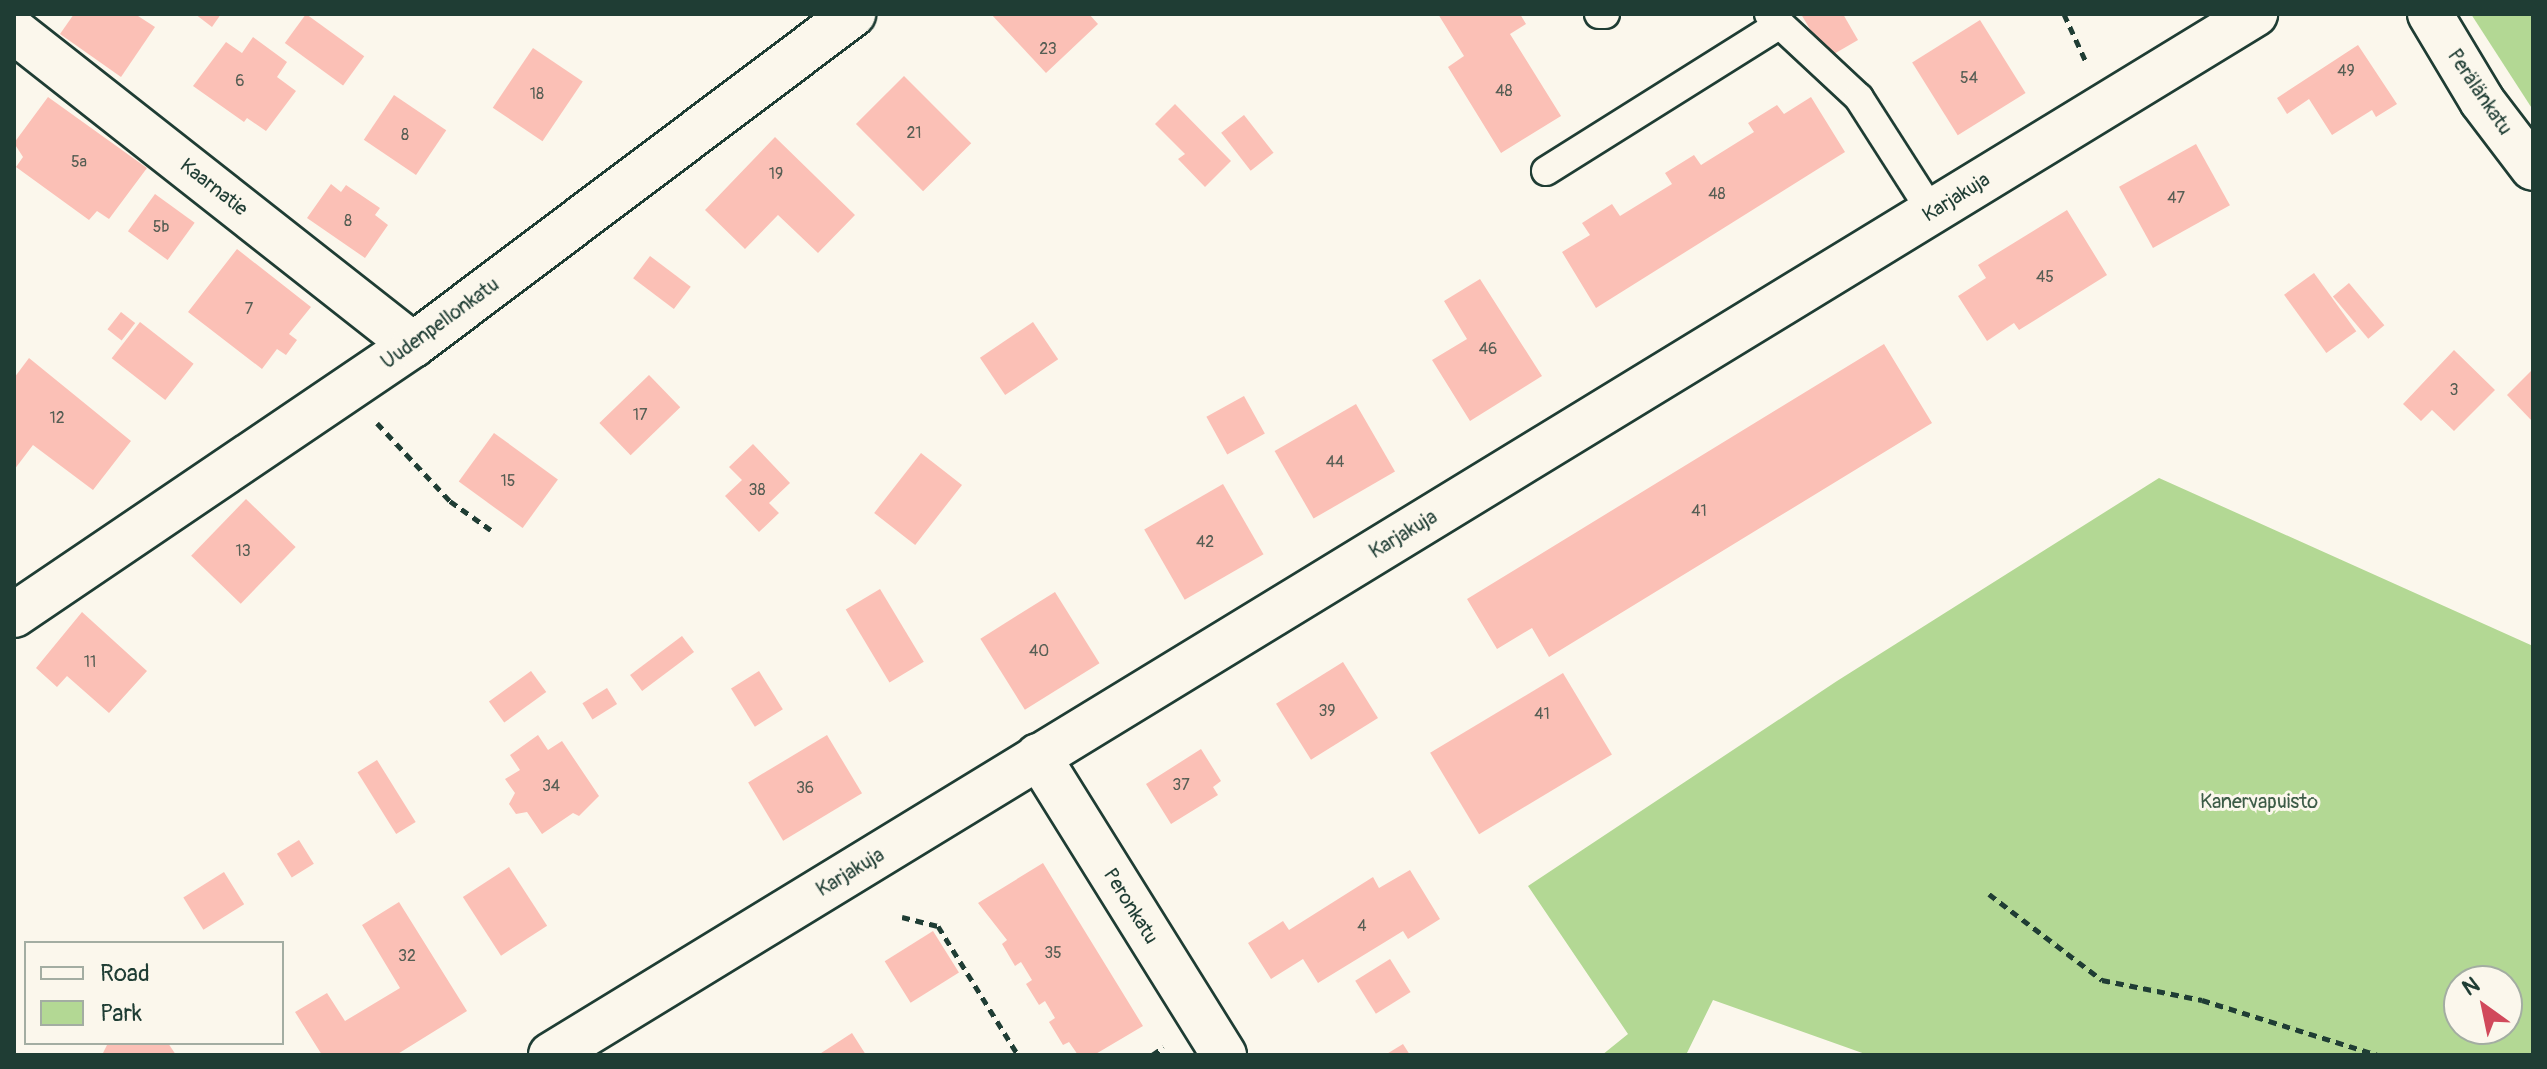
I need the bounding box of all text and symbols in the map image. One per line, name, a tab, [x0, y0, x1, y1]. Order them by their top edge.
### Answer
house number: 23	[1039, 39, 1057, 59]
street label: Perälänkatu	[2443, 45, 2517, 139]
house number: 49	[2337, 61, 2355, 81]
house number: 54	[1960, 68, 1978, 88]
house number: 6	[235, 71, 245, 91]
house number: 48	[1495, 81, 1513, 101]
house number: 18	[530, 84, 544, 104]
house number: 21	[906, 123, 922, 143]
house number: 8	[401, 125, 409, 145]
house number: 5a	[71, 152, 87, 172]
street label: Kaarnatie	[175, 153, 253, 221]
house number: 19	[769, 164, 783, 184]
street label: Karjakuja	[1918, 167, 1994, 227]
house number: 48	[1708, 184, 1726, 204]
house number: 47	[2167, 188, 2185, 208]
house number: 8	[344, 211, 352, 231]
house number: 5b	[153, 217, 169, 237]
house number: 45	[2036, 267, 2054, 287]
street label: Uudenpellonkatu	[376, 272, 504, 374]
house number: 7	[245, 299, 253, 319]
house number: 46	[1479, 339, 1497, 359]
house number: 3	[2450, 380, 2458, 400]
house number: 17	[633, 405, 647, 425]
house number: 12	[49, 408, 65, 428]
house number: 44	[1326, 452, 1344, 472]
house number: 15	[501, 471, 515, 491]
house number: 38	[749, 480, 765, 500]
house number: 41	[1691, 501, 1707, 521]
street label: Karjakuja	[1365, 504, 1441, 564]
house number: 42	[1196, 532, 1214, 552]
house number: 13	[235, 541, 251, 561]
house number: 40	[1029, 641, 1049, 661]
house number: 11	[84, 652, 96, 672]
house number: 39	[1318, 701, 1336, 721]
house number: 41	[1534, 704, 1550, 724]
house number: 37	[1172, 775, 1190, 795]
house number: 34	[542, 776, 560, 796]
house number: 36	[796, 778, 814, 798]
park label: Kanervapuisto	[2200, 789, 2318, 813]
street label: Karjakuja	[812, 842, 888, 902]
street label: Peronkatu	[1098, 864, 1164, 948]
house number: 4	[1357, 916, 1367, 936]
legend	[24, 941, 284, 1045]
house number: 35	[1044, 943, 1062, 963]
house number: 32	[398, 946, 416, 966]
text: Road	[100, 959, 150, 988]
north arrow	[2443, 965, 2523, 1045]
text: N	[2457, 971, 2485, 1002]
text: Park	[100, 999, 142, 1028]

